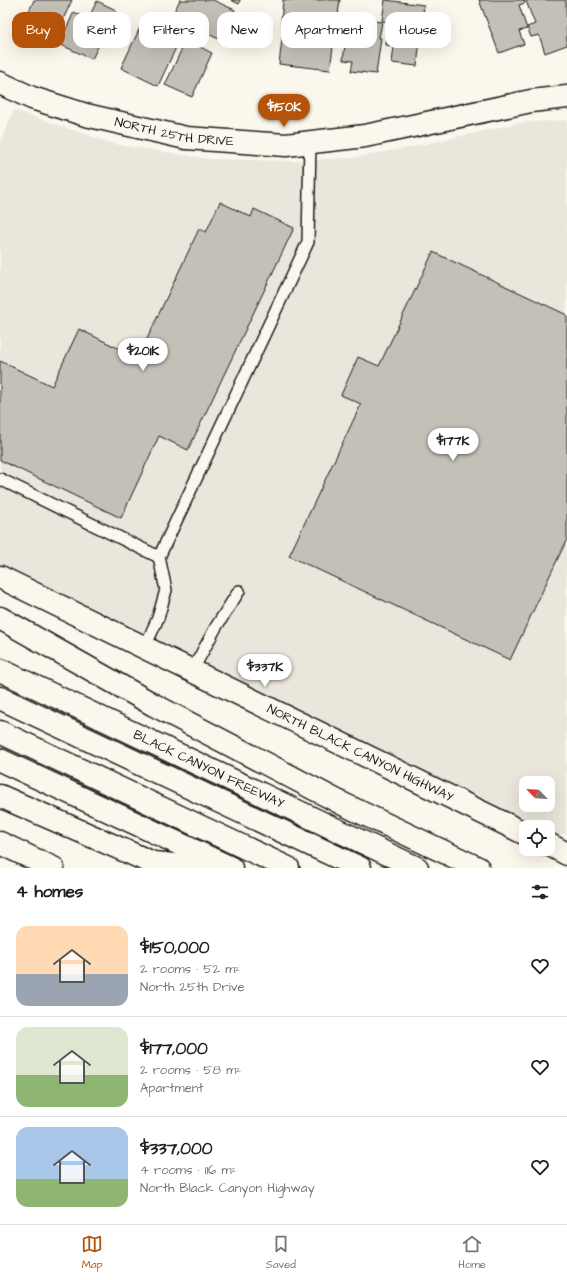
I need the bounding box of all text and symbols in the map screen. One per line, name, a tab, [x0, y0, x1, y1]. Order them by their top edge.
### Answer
chip: Buy	[12, 12, 65, 48]
chip: Rent	[73, 12, 131, 48]
chip: Filters	[139, 12, 209, 48]
chip: New	[217, 12, 273, 48]
chip: Apartment	[281, 12, 377, 48]
chip: House	[385, 12, 451, 48]
pin: $150K	[256, 94, 312, 128]
text: $150K	[267, 98, 301, 116]
street label: NORTH 25TH DRIVE	[113, 113, 235, 150]
pin: $201K	[115, 338, 171, 372]
text: $201K	[127, 342, 159, 360]
pin: $177K	[425, 428, 481, 462]
text: $177K	[437, 432, 469, 450]
pin: $337K	[237, 654, 293, 688]
text: $337K	[247, 658, 283, 676]
street label: NORTH BLACK CANYON HIGHWAY	[264, 700, 457, 806]
street label: BLACK CANYON FREEWAY	[130, 726, 287, 813]
north arrow	[519, 776, 555, 812]
map controls	[519, 776, 555, 856]
button: locate	[519, 820, 555, 856]
text: 4 homes	[16, 880, 83, 904]
icon: filters	[529, 881, 551, 903]
text: $150,000	[140, 936, 210, 960]
icon: home	[48, 942, 96, 990]
icon: heart	[529, 955, 551, 977]
text: 2 rooms · 52 m²	[140, 960, 240, 978]
text: North 25th Drive	[140, 978, 244, 996]
text: $177,000	[140, 1037, 208, 1061]
icon: home	[48, 1043, 96, 1091]
icon: heart	[529, 1056, 551, 1078]
text: 2 rooms · 58 m²	[140, 1061, 241, 1079]
text: Apartment	[140, 1079, 204, 1097]
text: $337,000	[140, 1137, 212, 1161]
icon: home	[48, 1143, 96, 1191]
icon: heart	[529, 1156, 551, 1178]
text: 4 rooms · 116 m²	[140, 1161, 236, 1179]
text: North Black Canyon Highway	[140, 1179, 315, 1197]
tab: Map	[81, 1233, 103, 1272]
tab: Saved	[266, 1233, 296, 1272]
tab: Home	[458, 1233, 486, 1272]

